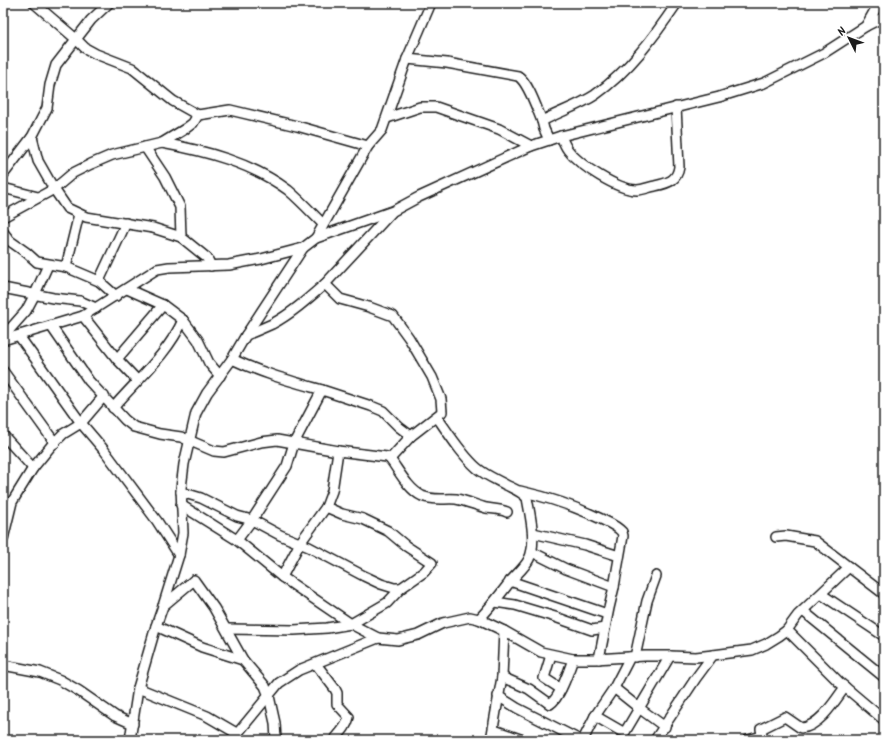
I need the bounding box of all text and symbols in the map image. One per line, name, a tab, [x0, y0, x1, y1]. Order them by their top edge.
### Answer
north arrow	[829, 18, 869, 58]
text: N	[833, 23, 851, 41]

